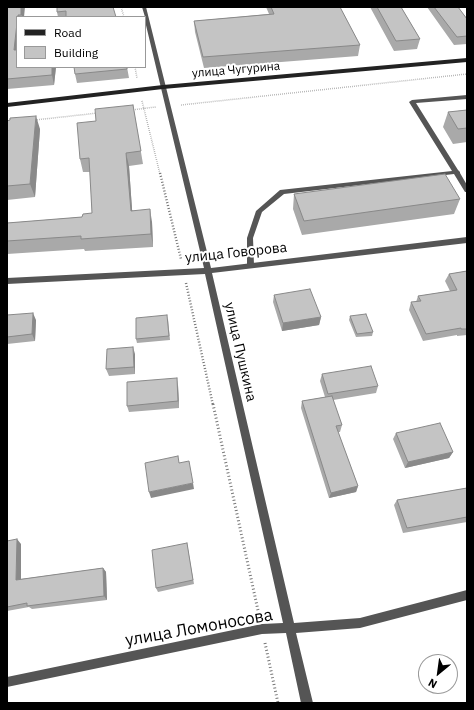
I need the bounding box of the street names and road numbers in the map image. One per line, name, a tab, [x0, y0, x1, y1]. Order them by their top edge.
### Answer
street label: улица Чугурина	[191, 59, 281, 81]
street label: улица Говорова	[184, 239, 288, 267]
street label: улица Пушкина	[220, 301, 260, 403]
street label: улица Ломоносова	[124, 605, 274, 651]

